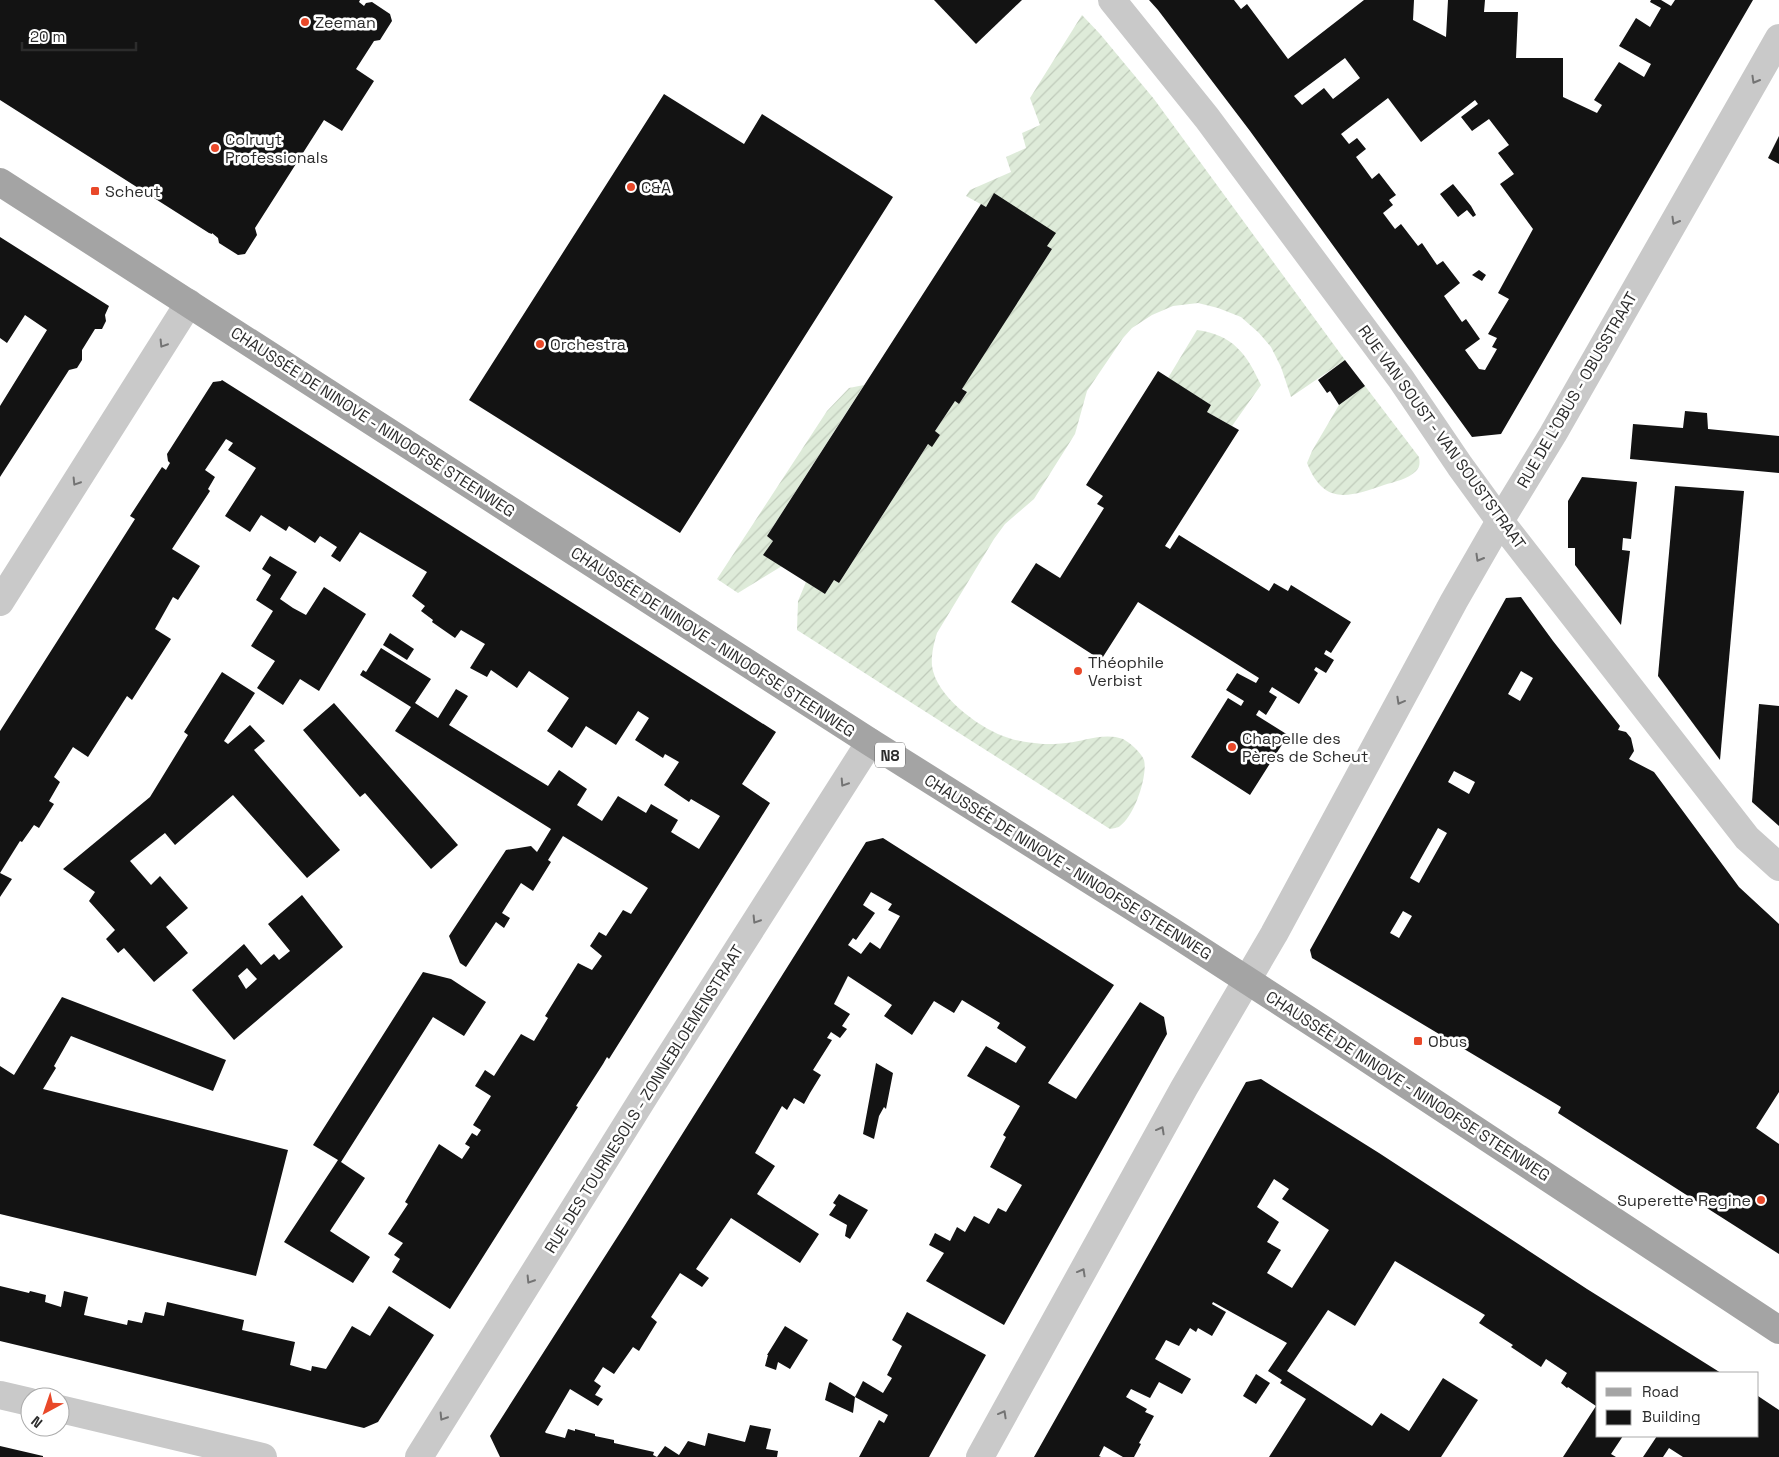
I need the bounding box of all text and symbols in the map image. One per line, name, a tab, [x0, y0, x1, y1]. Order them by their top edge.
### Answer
place label: Zeeman	[315, 12, 376, 33]
marker: Zeeman	[299, 16, 311, 28]
scale bar	[22, 20, 136, 52]
text: 20 m	[30, 27, 65, 46]
one-way arrow	[1751, 75, 1761, 84]
place label: Colruyt Professionals	[225, 129, 328, 168]
marker: Colruyt Professionals	[209, 142, 221, 154]
place label: C&A	[641, 177, 671, 198]
place label: Scheut	[105, 181, 161, 202]
marker: C&A	[625, 181, 637, 193]
marker: Scheut	[89, 185, 101, 197]
one-way arrow	[1671, 216, 1681, 225]
street label: RUE DE L'OBUS - OBUSSTRAAT	[1512, 288, 1642, 492]
street label: RUE VAN SOUST - VAN SOUSTSTRAAT	[1354, 321, 1530, 553]
street label: CHAUSSÉE DE NINOVE - NINOOFSE STEENWEG	[227, 322, 519, 522]
place label: Orchestra	[550, 334, 626, 355]
marker: Orchestra	[534, 338, 546, 350]
one-way arrow	[160, 339, 169, 348]
one-way arrow	[73, 476, 82, 485]
street label: CHAUSSÉE DE NINOVE - NINOOFSE STEENWEG	[567, 542, 859, 742]
one-way arrow	[1475, 553, 1485, 562]
place label: Théophile Verbist	[1088, 652, 1164, 691]
marker: Théophile Verbist	[1072, 665, 1084, 677]
one-way arrow	[1397, 695, 1407, 704]
place label: Chapelle des Pères de Scheut	[1242, 728, 1368, 767]
marker: Chapelle des Pères de Scheut	[1226, 741, 1238, 753]
road number: N8	[875, 742, 905, 768]
street label: CHAUSSÉE DE NINOVE - NINOOFSE STEENWEG	[920, 769, 1216, 965]
one-way arrow	[841, 778, 850, 787]
one-way arrow	[753, 915, 763, 924]
street label: RUE DES TOURNESOLS - ZONNEBLOEMENSTRAAT	[540, 941, 748, 1257]
street label: CHAUSSÉE DE NINOVE - NINOOFSE STEENWEG	[1262, 986, 1554, 1186]
place label: Obus	[1428, 1031, 1467, 1052]
marker: Obus	[1412, 1035, 1424, 1047]
one-way arrow	[1155, 1127, 1165, 1136]
place label: Superette Regine	[1617, 1190, 1751, 1211]
marker: Superette Regine	[1755, 1194, 1767, 1206]
one-way arrow	[1076, 1269, 1086, 1278]
one-way arrow	[526, 1274, 536, 1283]
legend	[1596, 1372, 1759, 1437]
text: Road	[1642, 1382, 1679, 1401]
north arrow	[20, 1387, 70, 1437]
text: Building	[1642, 1407, 1701, 1426]
one-way arrow	[997, 1411, 1007, 1420]
text: N	[27, 1412, 46, 1432]
one-way arrow	[440, 1412, 450, 1421]

